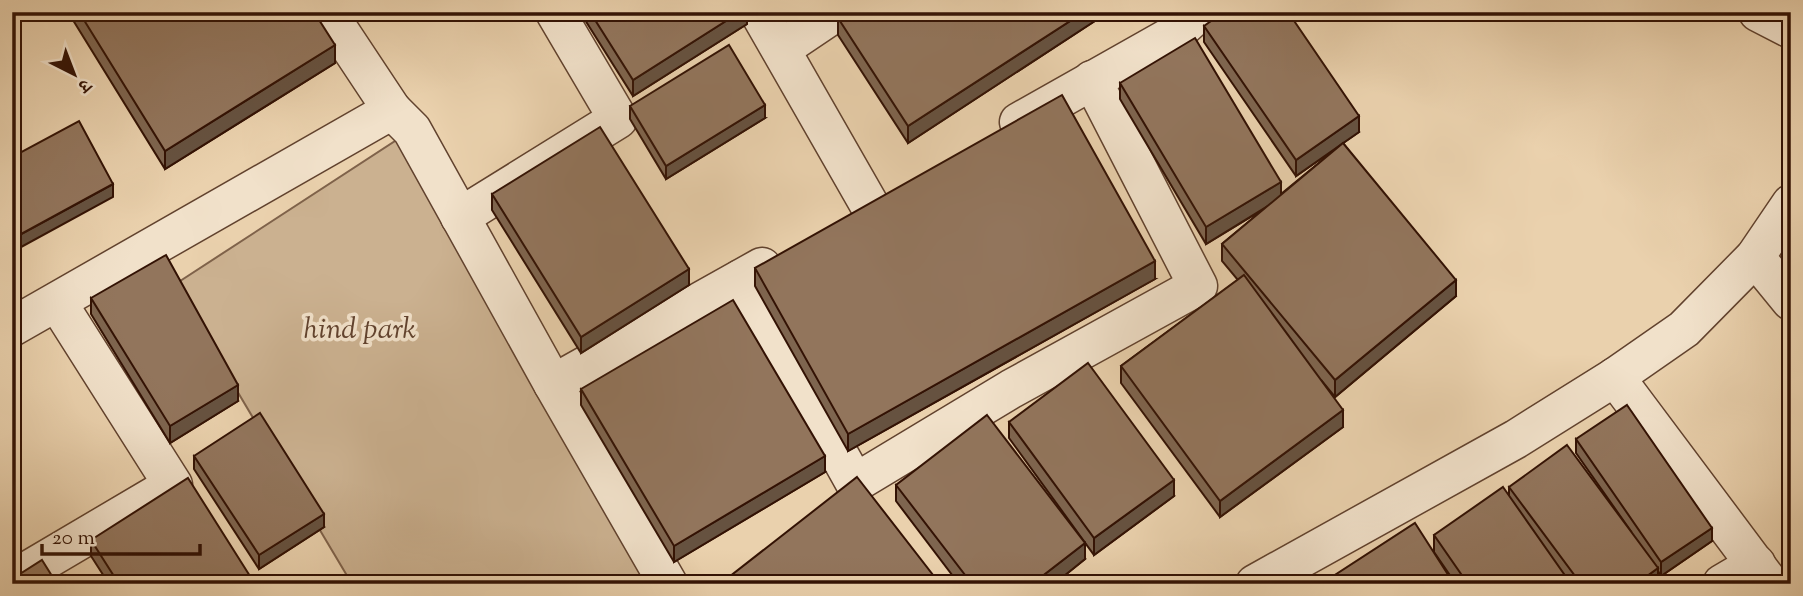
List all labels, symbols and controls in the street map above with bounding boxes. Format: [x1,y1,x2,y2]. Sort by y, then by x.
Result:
north arrow [38,38,108,108]
text: उ [70,70,98,99]
park label: hind park [304,309,416,352]
scale bar [42,512,200,556]
text: 20 m [52,524,95,554]

